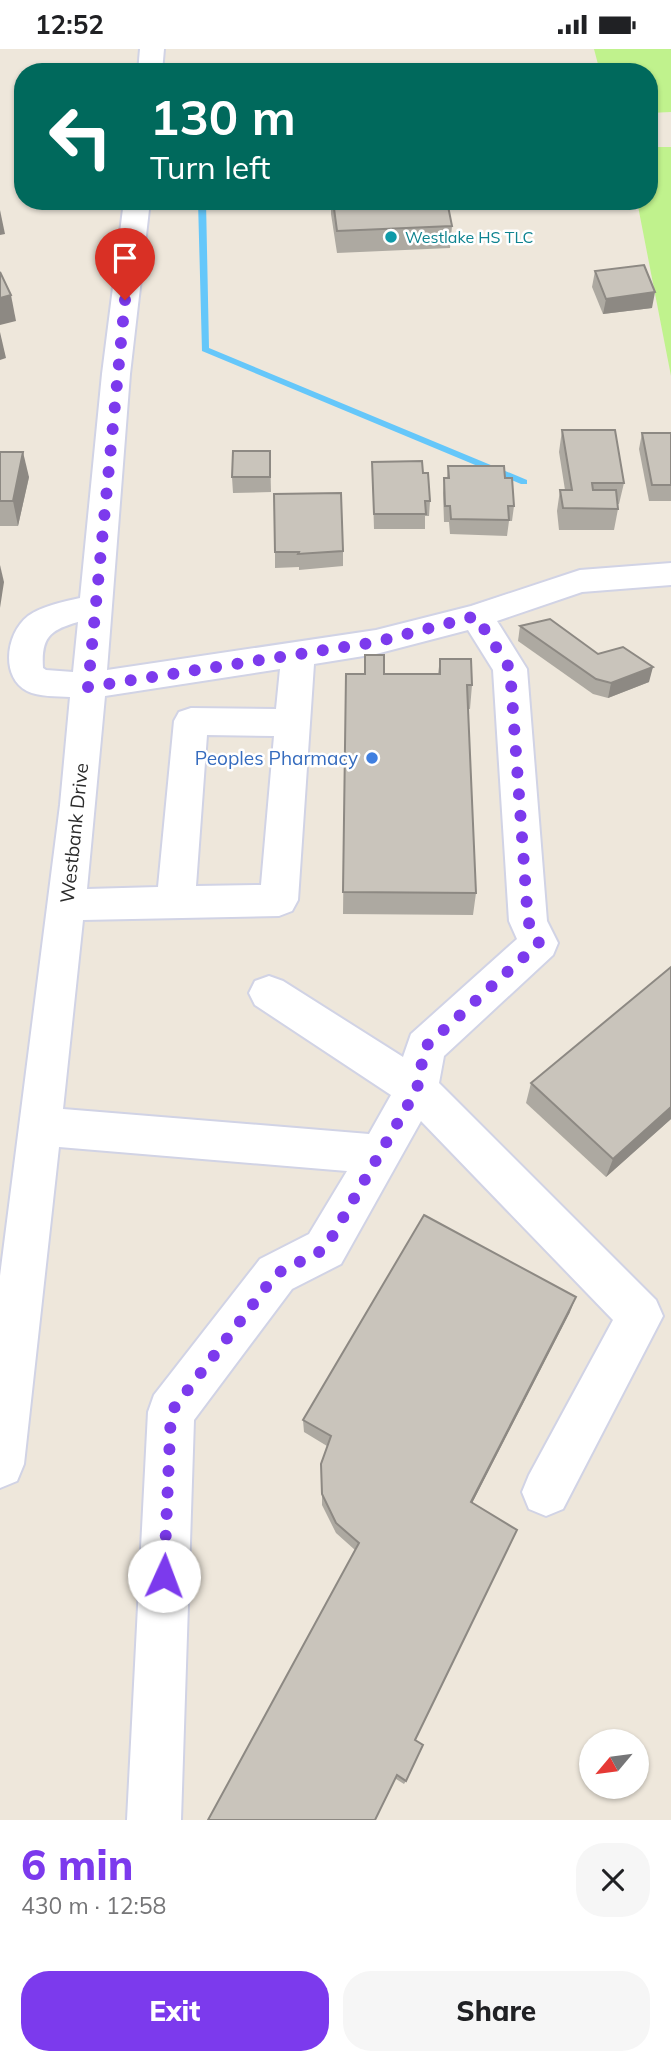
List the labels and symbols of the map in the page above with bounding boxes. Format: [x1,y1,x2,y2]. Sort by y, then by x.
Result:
place label: Westlake HS TLC [405,227,534,247]
pin [95,228,155,300]
marker: Westlake HS TLC [383,229,399,245]
place label: Peoples Pharmacy [195,746,358,770]
marker: Peoples Pharmacy [364,750,380,766]
street label: Westbank Drive [55,762,93,904]
position arrow [127,1539,201,1613]
north arrow [579,1729,649,1799]

